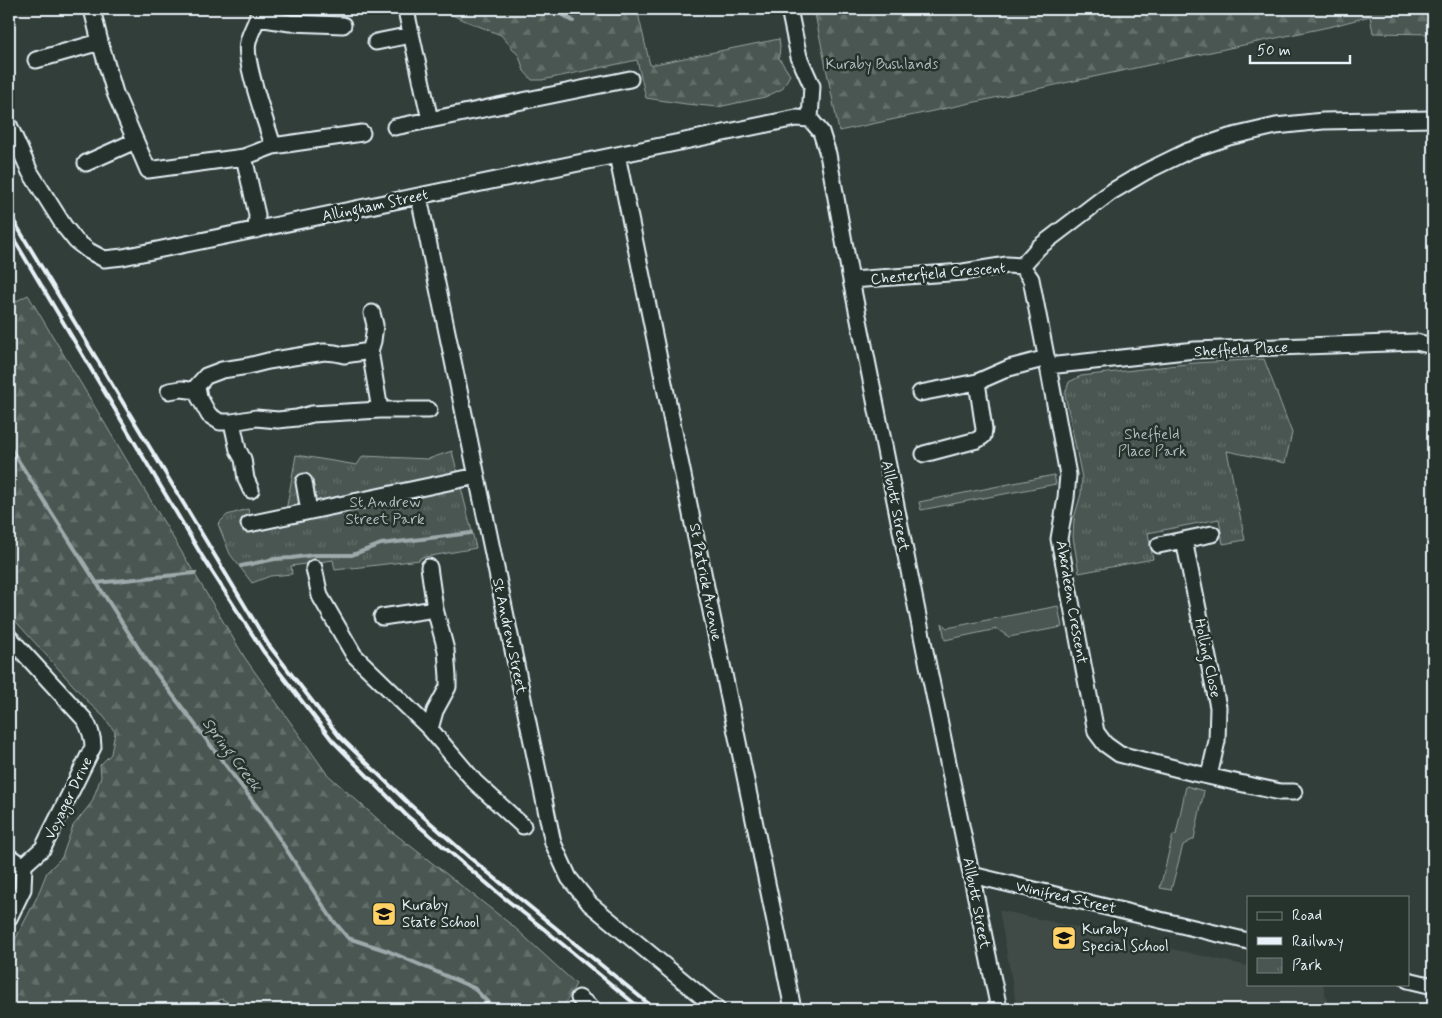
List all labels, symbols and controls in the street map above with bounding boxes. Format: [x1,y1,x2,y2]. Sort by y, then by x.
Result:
scale bar [1250,32,1350,64]
text: 50 m [1257,41,1291,61]
park label: Kuraby Bushlands [826,55,939,75]
street label: Allingham Street [320,185,431,228]
street label: Chesterfield Crescent [870,258,1007,290]
street label: Sheffield Place [1193,338,1289,362]
park label: Sheffield Place Park [1118,425,1186,462]
street label: Allbutt Street [876,459,914,554]
park label: St Andrew Street Park [345,493,425,530]
street label: St Patrick Avenue [684,522,726,643]
street label: Aberdeen Crescent [1050,539,1092,666]
street label: St Andrew Street [487,576,531,696]
street label: Holling Close [1188,617,1225,700]
water label: Spring Creek [195,714,267,798]
street label: Voyager Drive [40,754,99,844]
street label: Allbutt Street [957,856,995,951]
street label: Winifred Street [1014,877,1118,919]
place label: Kuraby State School [402,896,480,933]
legend [1247,896,1410,986]
school or university icon: Kuraby State School [371,901,397,927]
text: Road [1292,906,1322,926]
place label: Kuraby Special School [1082,920,1169,957]
school or university icon: Kuraby Special School [1051,925,1077,951]
text: Railway [1292,932,1344,952]
text: Park [1292,956,1322,976]

